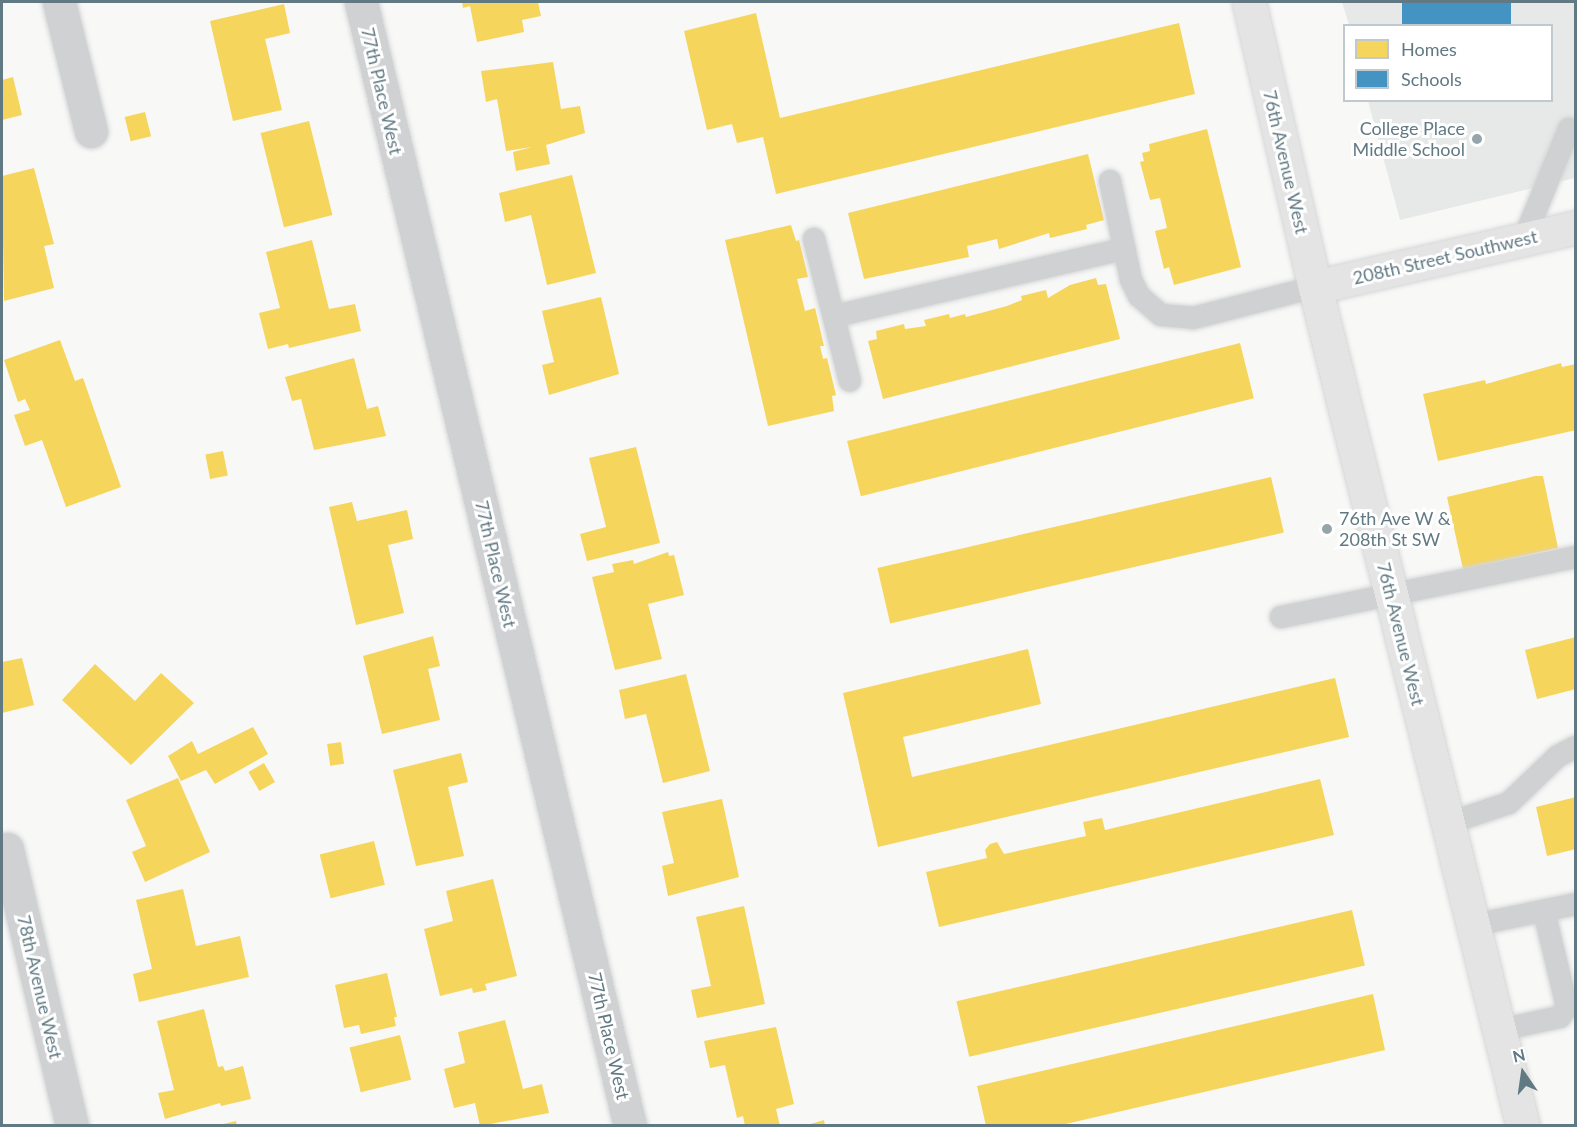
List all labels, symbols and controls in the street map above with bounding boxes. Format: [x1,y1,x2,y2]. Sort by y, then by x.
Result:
legend [1343,24,1553,102]
street label: 77th Place West [357,25,407,157]
text: Homes [1401,38,1457,60]
text: Schools [1401,68,1462,90]
street label: 76th Avenue West [1259,88,1313,236]
place label: College Place Middle School [1353,118,1465,160]
marker: College Place Middle School [1470,132,1484,146]
street label: 208th Street Southwest [1351,225,1539,289]
street label: 77th Place West [471,498,521,630]
place label: 76th Ave W & 208th St SW [1339,508,1452,550]
marker: 76th Ave W & 208th St SW [1320,522,1334,536]
street label: 76th Avenue West [1373,560,1429,708]
street label: 78th Avenue West [13,913,67,1061]
street label: 77th Place West [584,970,634,1102]
north arrow [1493,1043,1553,1103]
text: N [1511,1044,1527,1066]

